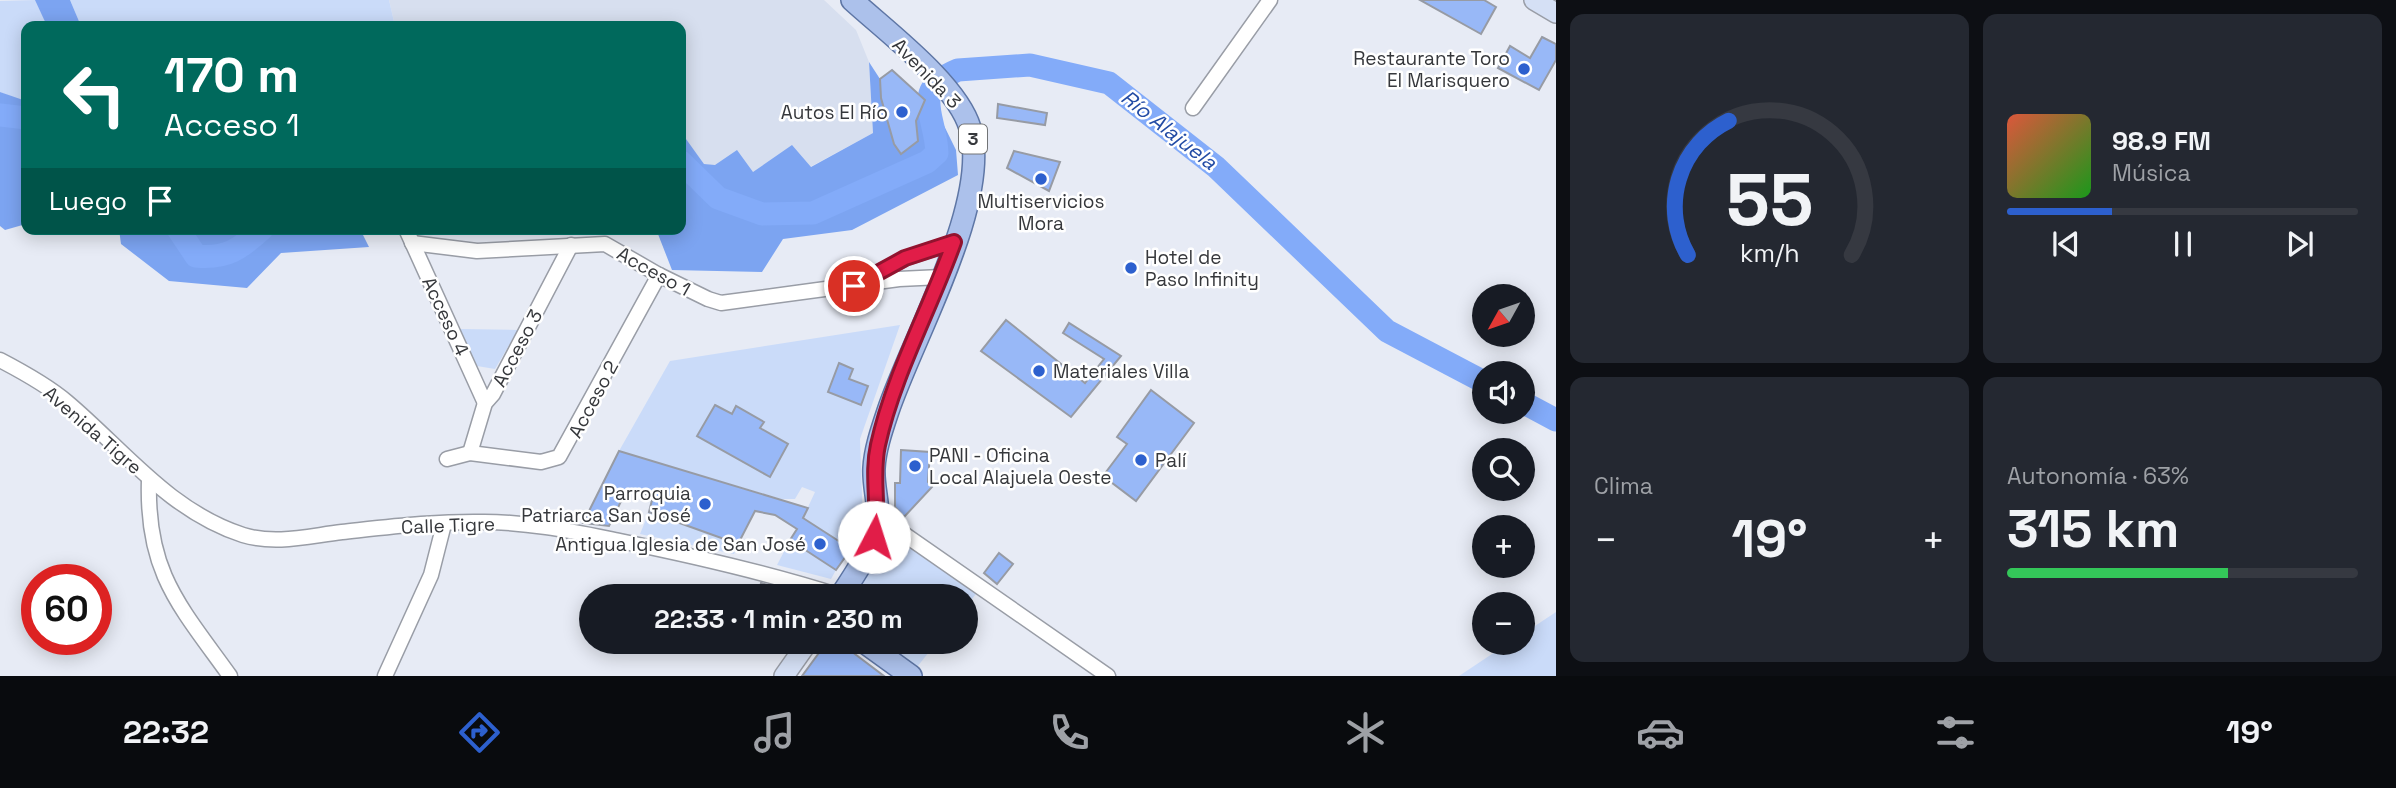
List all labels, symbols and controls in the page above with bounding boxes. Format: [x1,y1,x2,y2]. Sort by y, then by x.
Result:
street label: Avenida 3 [887,33,966,114]
text: 170 m [164,44,299,106]
place label: Restaurante Toro El Marisquero [1353,46,1510,93]
icon: left [49,49,140,140]
marker: Restaurante Toro El Marisquero [1516,61,1532,77]
water label: Río Alajuela [1116,84,1224,176]
place label: Autos El Río [781,100,888,125]
marker: Autos El Río [894,104,910,120]
text: Acceso 1 [164,105,300,145]
road number: 3 [959,124,987,154]
text: 98.9 FM [2112,124,2211,158]
text: 55 [1726,153,1813,246]
text: Música [2112,158,2191,188]
marker: Multiservicios Mora [1033,171,1049,187]
icon: arrive [141,182,179,220]
text: Luego [49,184,127,218]
place label: Multiservicios Mora [977,189,1105,236]
icon: previous [2047,225,2085,263]
icon: pause [2164,225,2202,263]
icon: next [2281,225,2319,263]
text: km/h [1740,237,1799,269]
street label: Acceso 1 [612,241,695,302]
place label: Hotel de Paso Infinity [1145,245,1259,292]
pin [824,256,884,316]
marker: Hotel de Paso Infinity [1123,260,1139,276]
icon: arrive [835,267,873,305]
street label: Acceso 4 [416,273,475,360]
north arrow [1472,284,1535,346]
map controls [1472,284,1535,655]
street label: Acceso 3 [487,305,548,391]
street label: Acceso 2 [563,356,624,442]
place label: Materiales Villa [1053,359,1189,384]
button: sound [1472,361,1535,424]
marker: Materiales Villa [1031,363,1047,379]
street label: Avenida Tigre [38,381,147,480]
button: search [1472,438,1535,501]
place label: PANI - Oficina Local Alajuela Oeste [929,443,1112,490]
place label: Palí [1155,448,1187,473]
marker: Palí [1133,452,1149,468]
marker: PANI - Oficina Local Alajuela Oeste [907,458,923,474]
text: Autonomía · 63% [2007,461,2189,491]
text: Clima [1594,471,1653,501]
place label: Parroquia Patriarca San José [521,481,691,528]
marker: Parroquia Patriarca San José [697,496,713,512]
text: 315 km [2007,496,2179,562]
position arrow [837,500,911,574]
text: 19° [1731,506,1808,572]
street label: Calle Tigre [401,511,495,540]
button: + [1472,515,1535,578]
text: − [1594,516,1618,564]
text: + [1921,516,1945,564]
place label: Antigua Iglesia de San José [555,532,806,557]
marker: Antigua Iglesia de San José [812,536,828,552]
speed limit sign: 60 [21,564,112,655]
button: − [1472,592,1535,655]
text: 22:33 · 1 min · 230 m [654,602,903,636]
icon: directions [455,708,504,757]
icon: music [750,708,799,757]
icon: phone [1045,708,1094,757]
icon: climate [1341,708,1390,757]
icon: car [1636,708,1685,757]
icon: filters [1931,708,1980,757]
text: 22:32 [123,712,209,752]
text: 19° [2226,712,2273,752]

